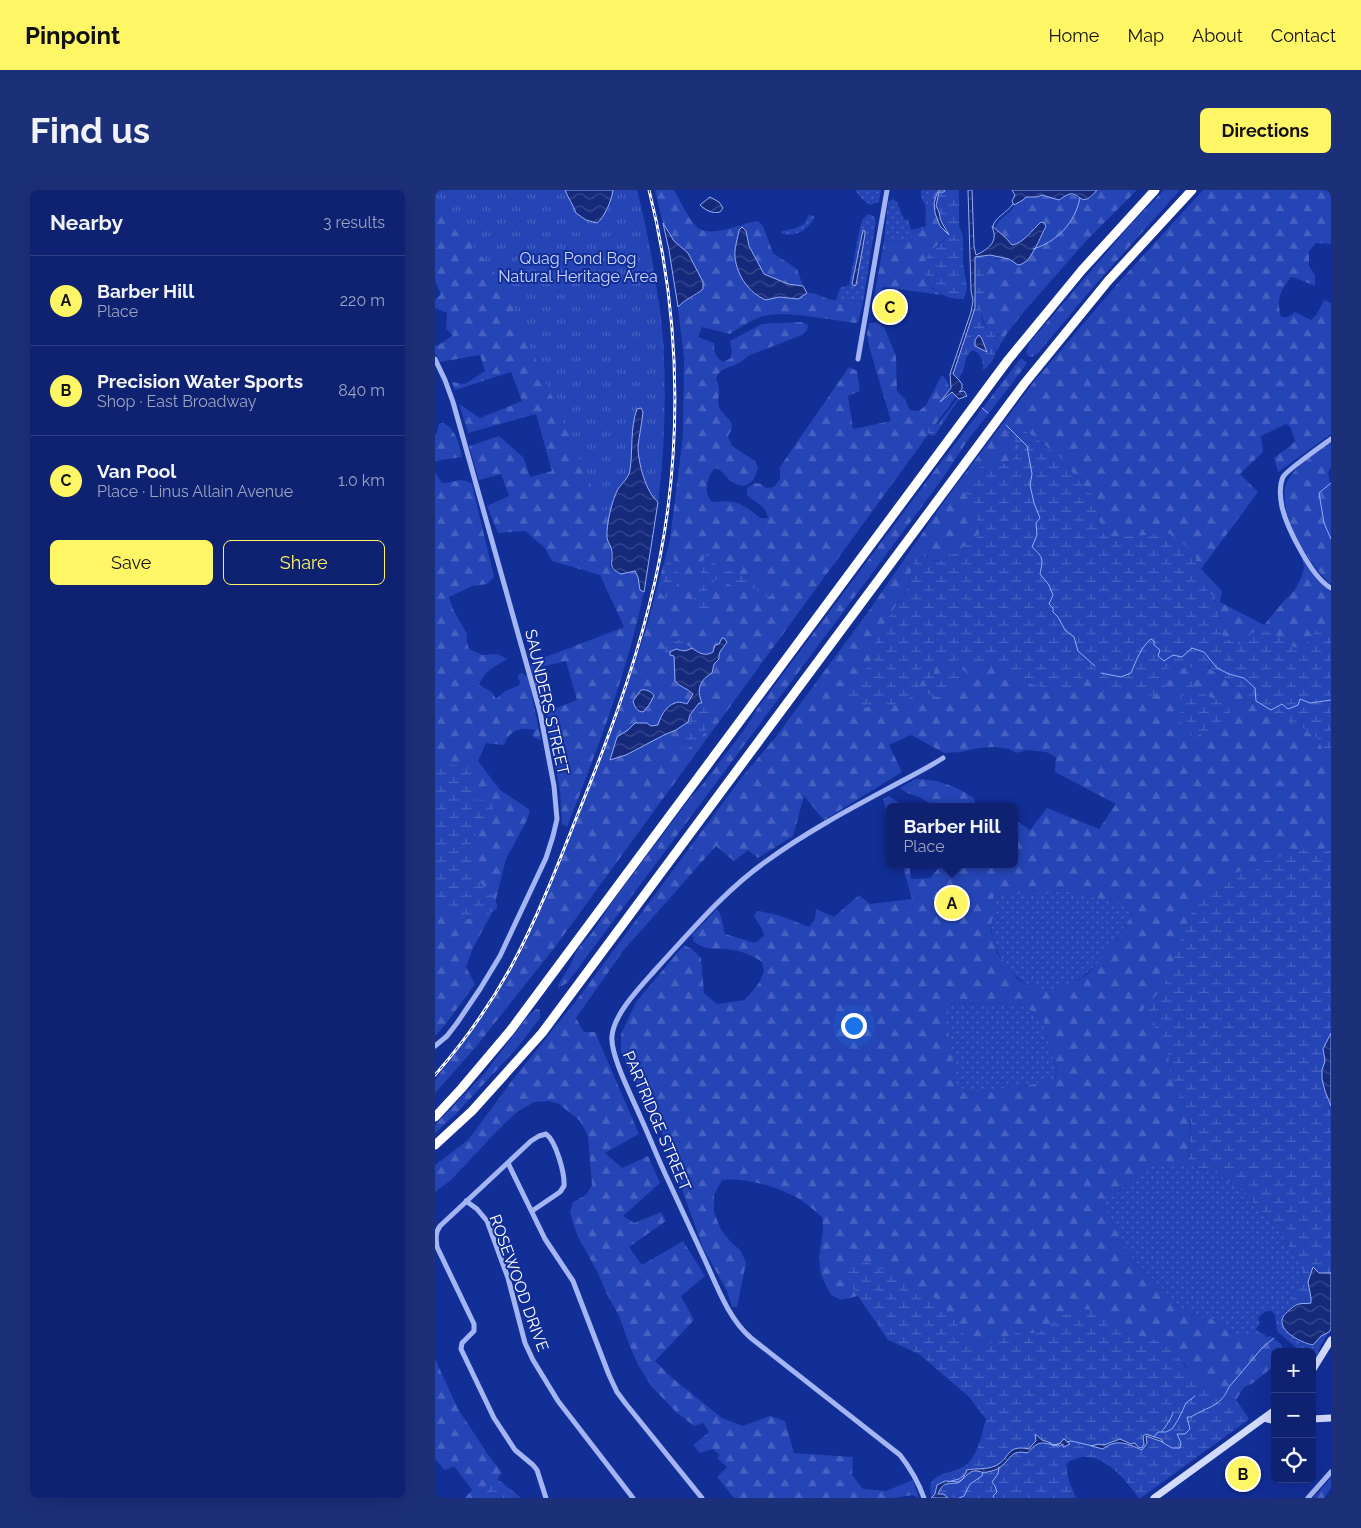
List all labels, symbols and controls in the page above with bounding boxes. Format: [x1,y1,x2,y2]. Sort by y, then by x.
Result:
text: Pinpoint [25,21,120,50]
text: Home [1048,25,1099,46]
text: Map [1127,25,1164,46]
text: About [1192,25,1243,46]
text: Contact [1271,25,1336,46]
button: Directions [1200,108,1331,153]
text: Find us [30,110,150,151]
text: Nearby [50,210,123,235]
text: 3 results [323,213,385,232]
park label: Quag Pond Bog Natural Heritage Area [498,249,658,286]
text: Barber Hill [97,280,194,302]
pin: C [874,288,906,326]
text: A [61,291,71,310]
text: 220 m [340,291,385,310]
text: Place [97,302,138,321]
text: Precision Water Sports [97,370,303,392]
text: B [61,381,71,400]
text: 840 m [338,381,385,400]
text: Shop · East Broadway [97,392,256,411]
text: Van Pool [97,460,176,482]
text: C [61,471,71,490]
text: 1.0 km [338,471,385,490]
text: Place · Linus Allain Avenue [97,482,293,501]
button: Save [50,540,213,585]
button: Share [223,540,385,585]
street label: SAUNDERS STREET [521,627,573,777]
popup [886,803,1018,868]
text: Barber Hill [903,815,1001,837]
text: Place [903,837,945,856]
pin: A [936,884,968,922]
your location [841,1013,867,1039]
street label: PARTRIDGE STREET [619,1048,695,1194]
street label: ROSEWOOD DRIVE [485,1212,553,1354]
map controls [1271,1348,1316,1483]
button: + [1271,1348,1316,1393]
button: − [1271,1393,1316,1438]
button: locate [1271,1438,1316,1483]
pin: B [1227,1455,1259,1493]

